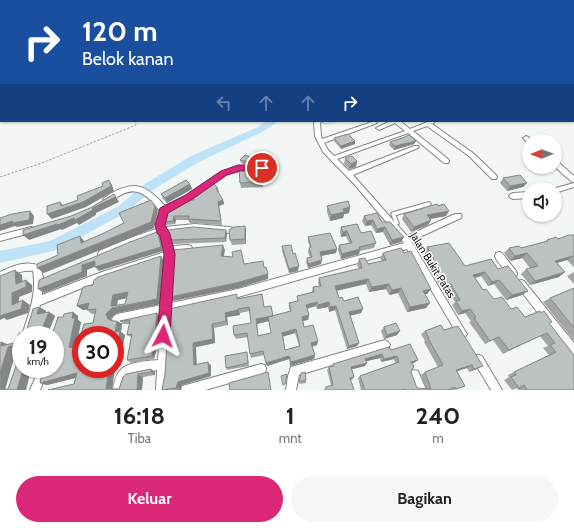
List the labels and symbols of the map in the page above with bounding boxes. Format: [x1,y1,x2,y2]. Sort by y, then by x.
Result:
north arrow [522,134,562,174]
pin [245,151,279,185]
street label: Jalan Bukit Patas [407,229,459,301]
position arrow [142,315,184,357]
speed limit sign: 30 [72,326,124,378]

